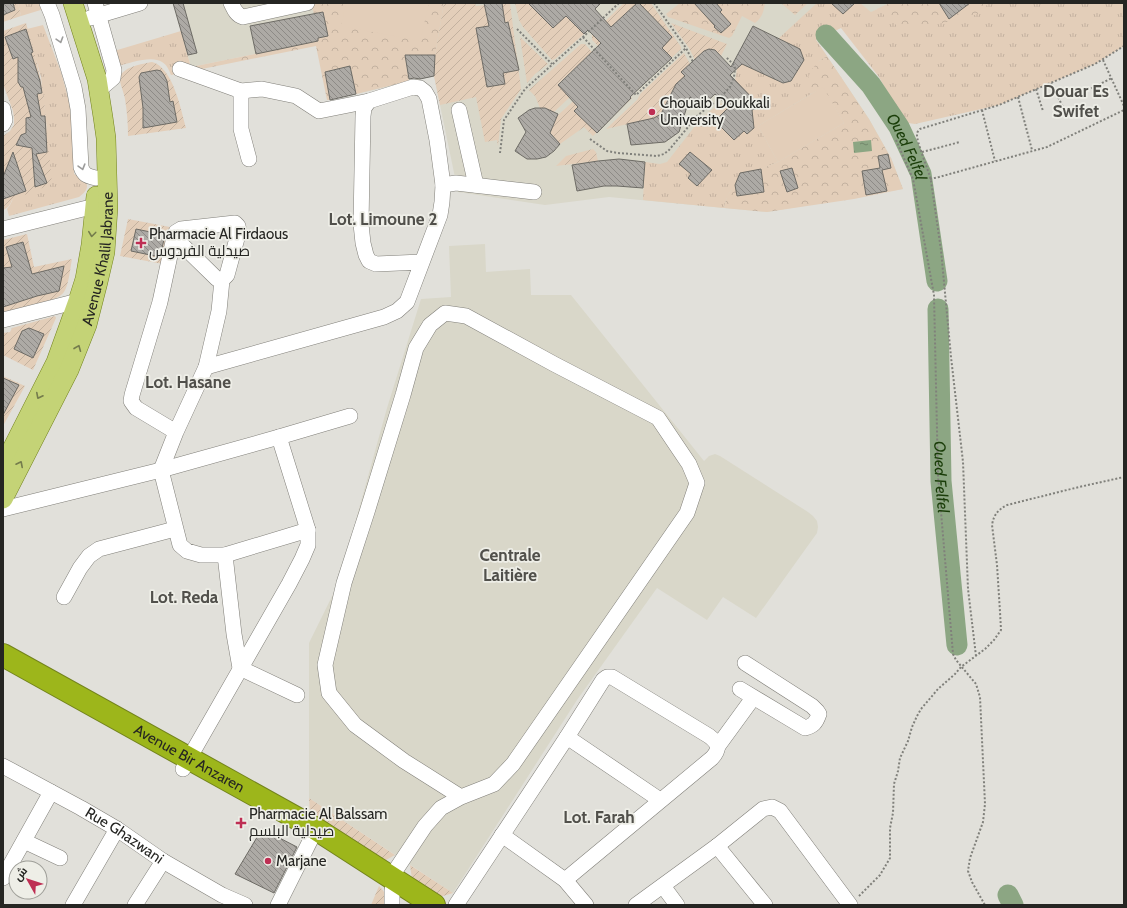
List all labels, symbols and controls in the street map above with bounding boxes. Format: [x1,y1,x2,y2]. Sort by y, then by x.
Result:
one-way arrow [55,36,64,43]
district label: Douar Es Swifet [1043,81,1109,121]
place label: Chouaib Doukkali University [660,94,770,129]
marker: Chouaib Doukkali University [647,107,657,117]
water label: Oued Felfel [883,109,931,181]
one-way arrow [77,163,86,170]
street label: Avenue Khalil Jabrane [78,191,117,327]
district label: Lot. Limoune 2 [329,209,437,229]
place label: Pharmacie Al Firdaous صيدلية الفردوس [149,225,288,261]
one-way arrow [88,231,97,237]
marker: Pharmacie Al Firdaous صيدلية الفردوس [136,238,146,248]
one-way arrow [73,344,81,351]
district label: Lot. Hasane [145,372,231,392]
one-way arrow [36,392,44,400]
water label: Oued Felfel [931,441,954,514]
one-way arrow [16,461,23,469]
district label: Centrale Laitière [479,545,541,585]
district label: Lot. Reda [150,587,219,607]
street label: Avenue Bir Anzaren [131,721,248,796]
street label: Rue Ghazwani [82,803,167,868]
place label: Pharmacie Al Balssam صيدلية البلسم [249,805,388,841]
district label: Lot. Farah [563,807,635,827]
marker: Pharmacie Al Balssam صيدلية البلسم [236,818,246,828]
place label: Marjane [276,852,327,870]
marker: Marjane [263,856,273,866]
north arrow [8,860,48,900]
text: ش [10,864,30,884]

